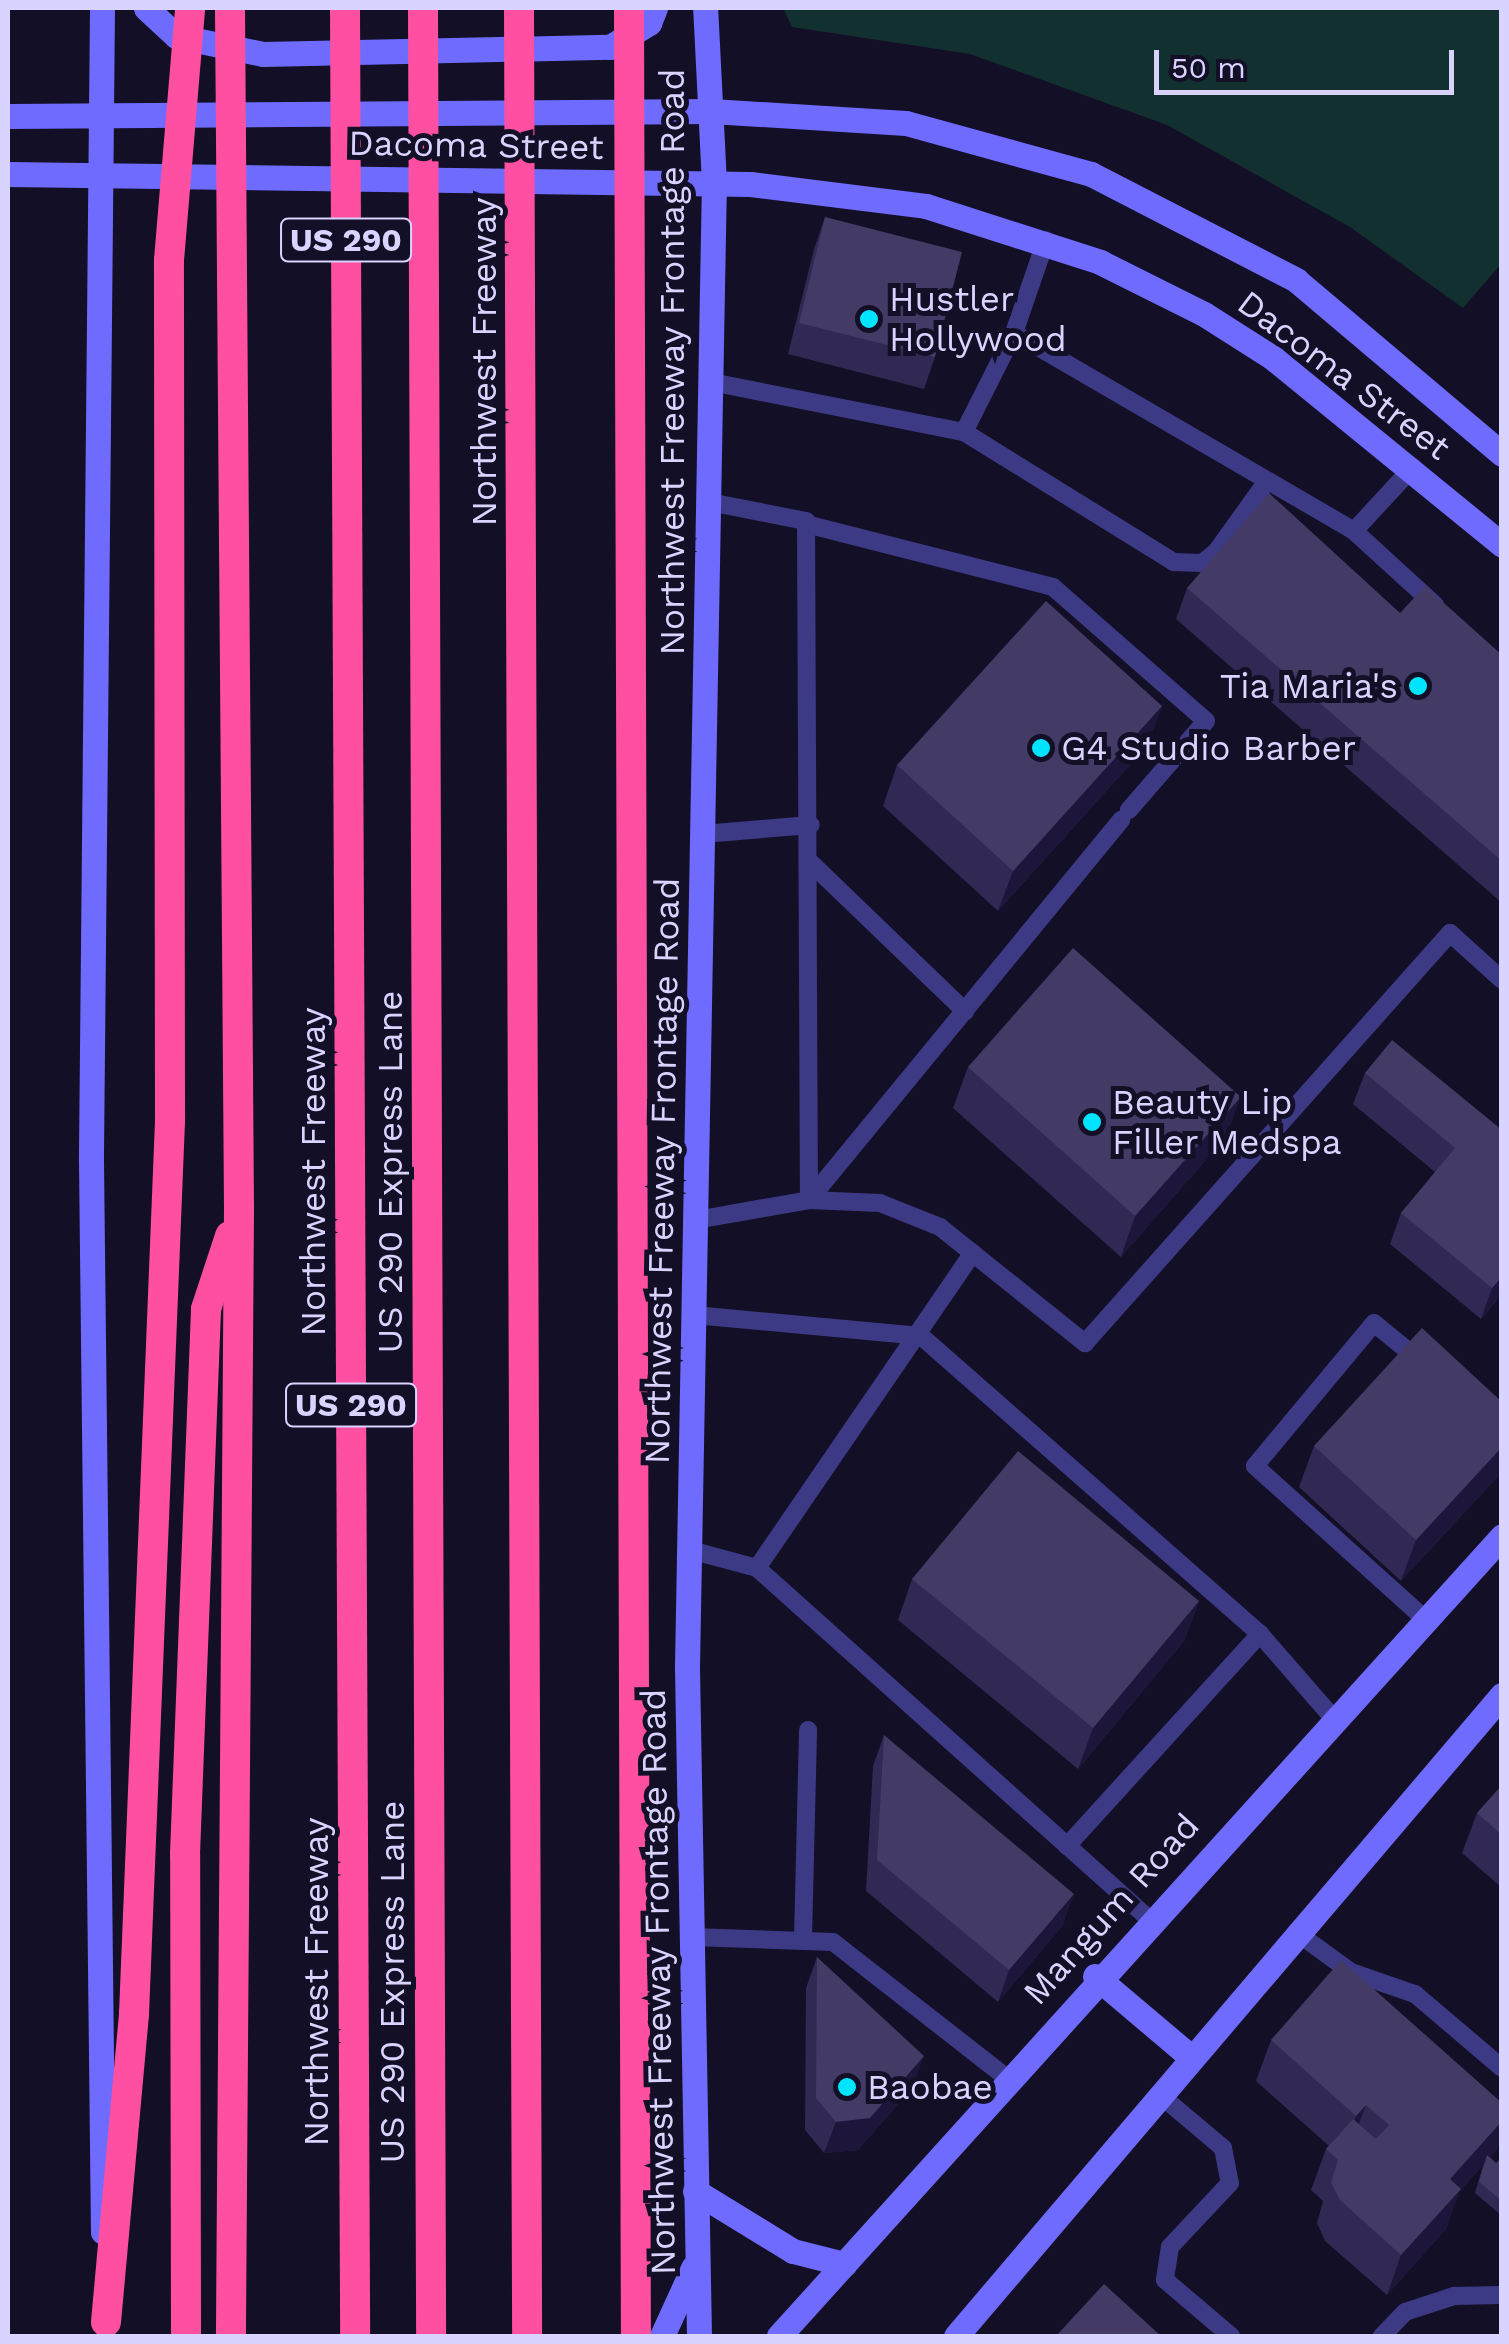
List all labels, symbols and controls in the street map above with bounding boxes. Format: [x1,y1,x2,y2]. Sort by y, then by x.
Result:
scale bar [1159,30,1459,92]
text: 50 m [1171,50,1246,85]
street label: Northwest Freeway Frontage Road [651,68,693,656]
street label: Dacoma Street [348,122,604,168]
street label: Northwest Freeway [463,198,505,526]
road number: US 290 [278,213,414,267]
place label: Hustler Hollywood [889,278,1067,360]
street label: Dacoma Street [1229,281,1459,469]
marker: Hustler Hollywood [858,308,880,330]
place label: Tia Maria's [1219,665,1398,707]
marker: Tia Maria's [1407,675,1429,697]
place label: G4 Studio Barber [1061,727,1356,769]
marker: G4 Studio Barber [1030,737,1052,759]
street label: Northwest Freeway Frontage Road [636,877,688,1465]
street label: US 290 Express Lane [369,990,411,1354]
street label: Northwest Freeway [292,1008,334,1336]
place label: Beauty Lip Filler Medspa [1112,1081,1342,1163]
marker: Beauty Lip Filler Medspa [1081,1111,1103,1133]
road number: US 290 [284,1378,418,1432]
street label: Northwest Freeway Frontage Road [632,1688,684,2276]
street label: US 290 Express Lane [371,1800,413,2164]
street label: Mangum Road [1014,1805,1208,2013]
street label: Northwest Freeway [295,1818,337,2146]
place label: Baobae [867,2066,993,2108]
marker: Baobae [836,2076,858,2098]

